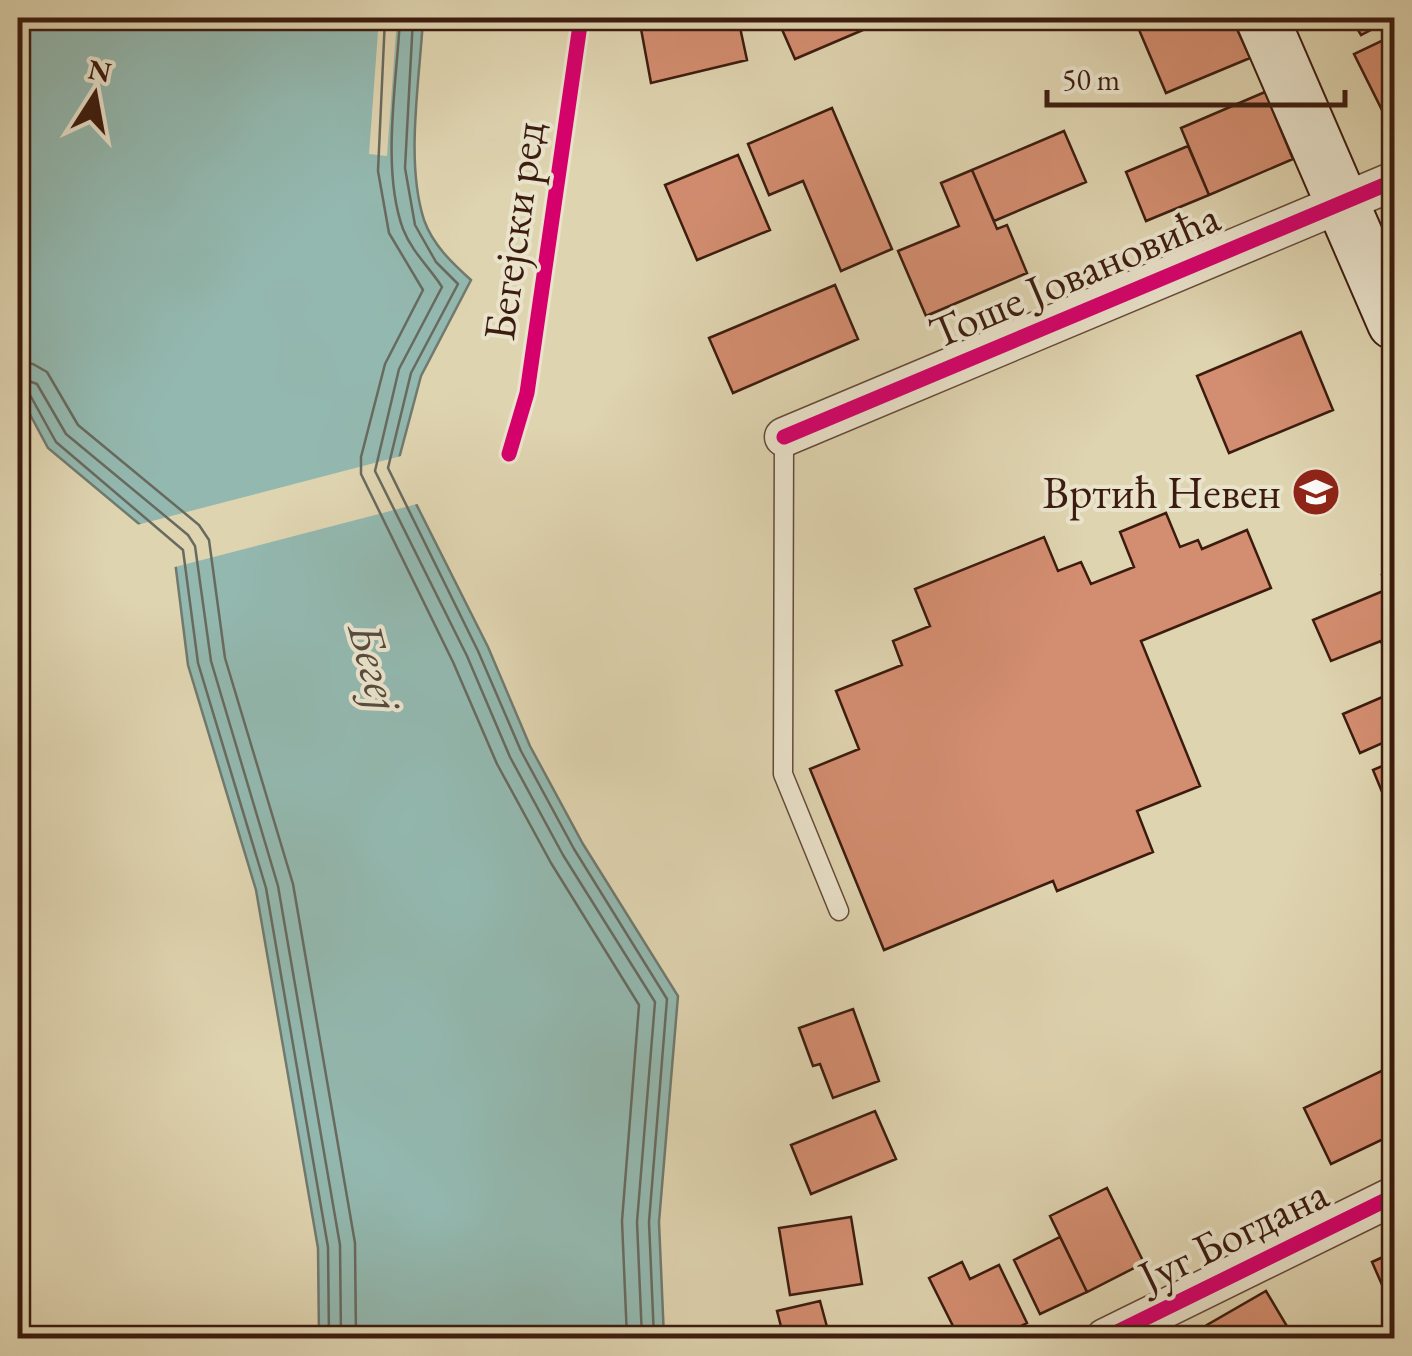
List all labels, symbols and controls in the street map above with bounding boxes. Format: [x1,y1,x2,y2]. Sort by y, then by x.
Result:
north arrow [45,45,145,145]
scale bar [1047,45,1344,107]
text: N [85,51,115,90]
text: 50 m [1062,60,1120,99]
street label: Бегејски ред [469,118,557,344]
street label: Тоше Јовановића [920,187,1228,361]
place label: Вртић Невен [1043,463,1281,521]
school or university icon: Вртић Невен [1290,466,1342,518]
water label: Бегеј [334,614,418,719]
street label: Југ Богдана [1125,1163,1337,1306]

